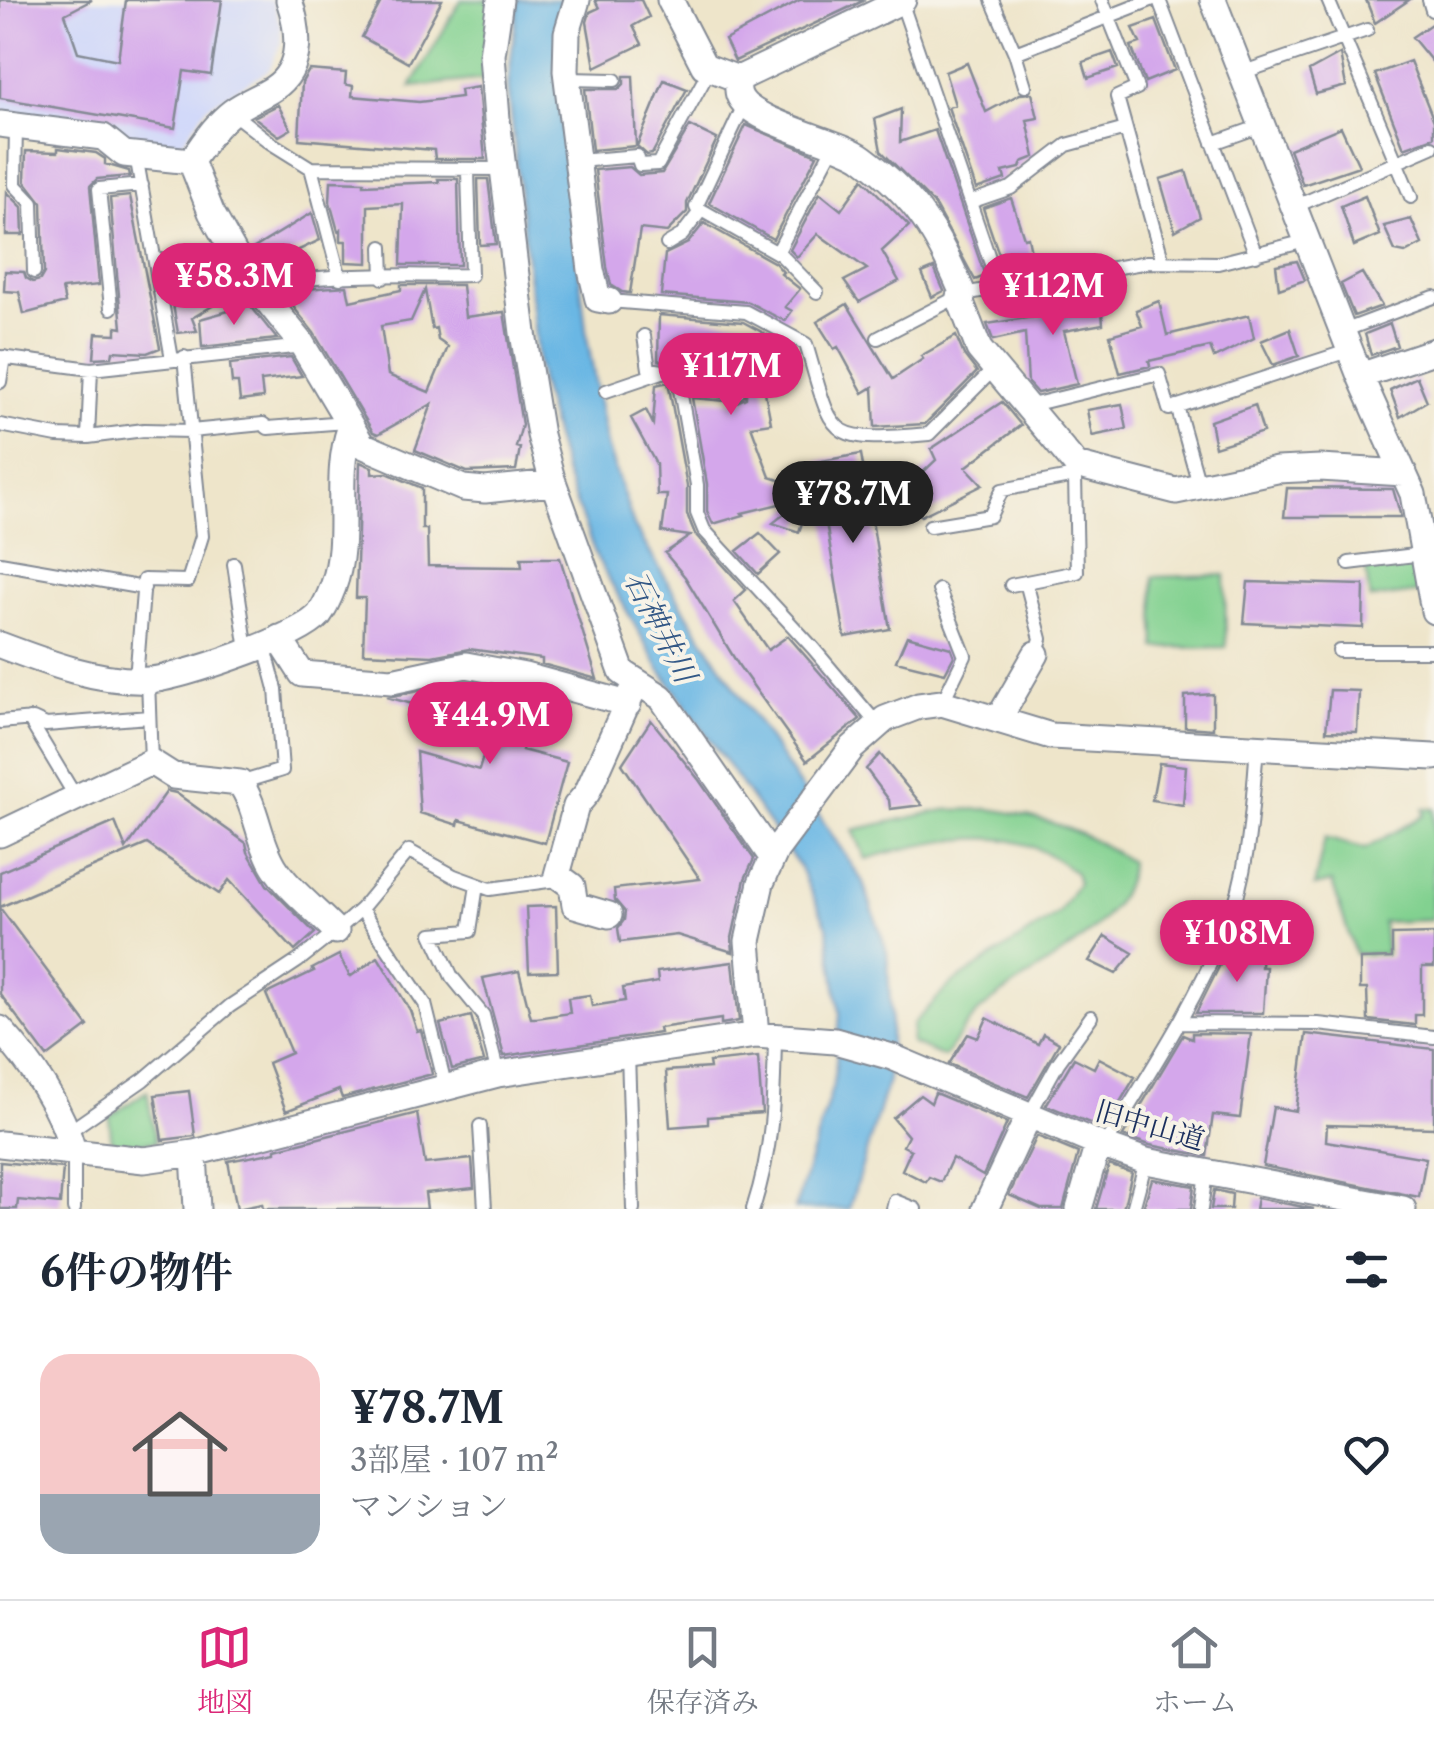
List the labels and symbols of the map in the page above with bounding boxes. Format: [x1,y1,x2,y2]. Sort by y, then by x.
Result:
pin: ¥58.3M [153,243,315,328]
pin: ¥112M [983,253,1123,338]
pin: ¥117M [661,333,801,418]
pin: ¥78.7M [772,461,934,546]
water label: 石神井川 [617,565,706,691]
pin: ¥44.9M [409,682,571,767]
pin: ¥108M [1167,900,1307,985]
street label: 旧中山道 [1091,1093,1209,1157]

